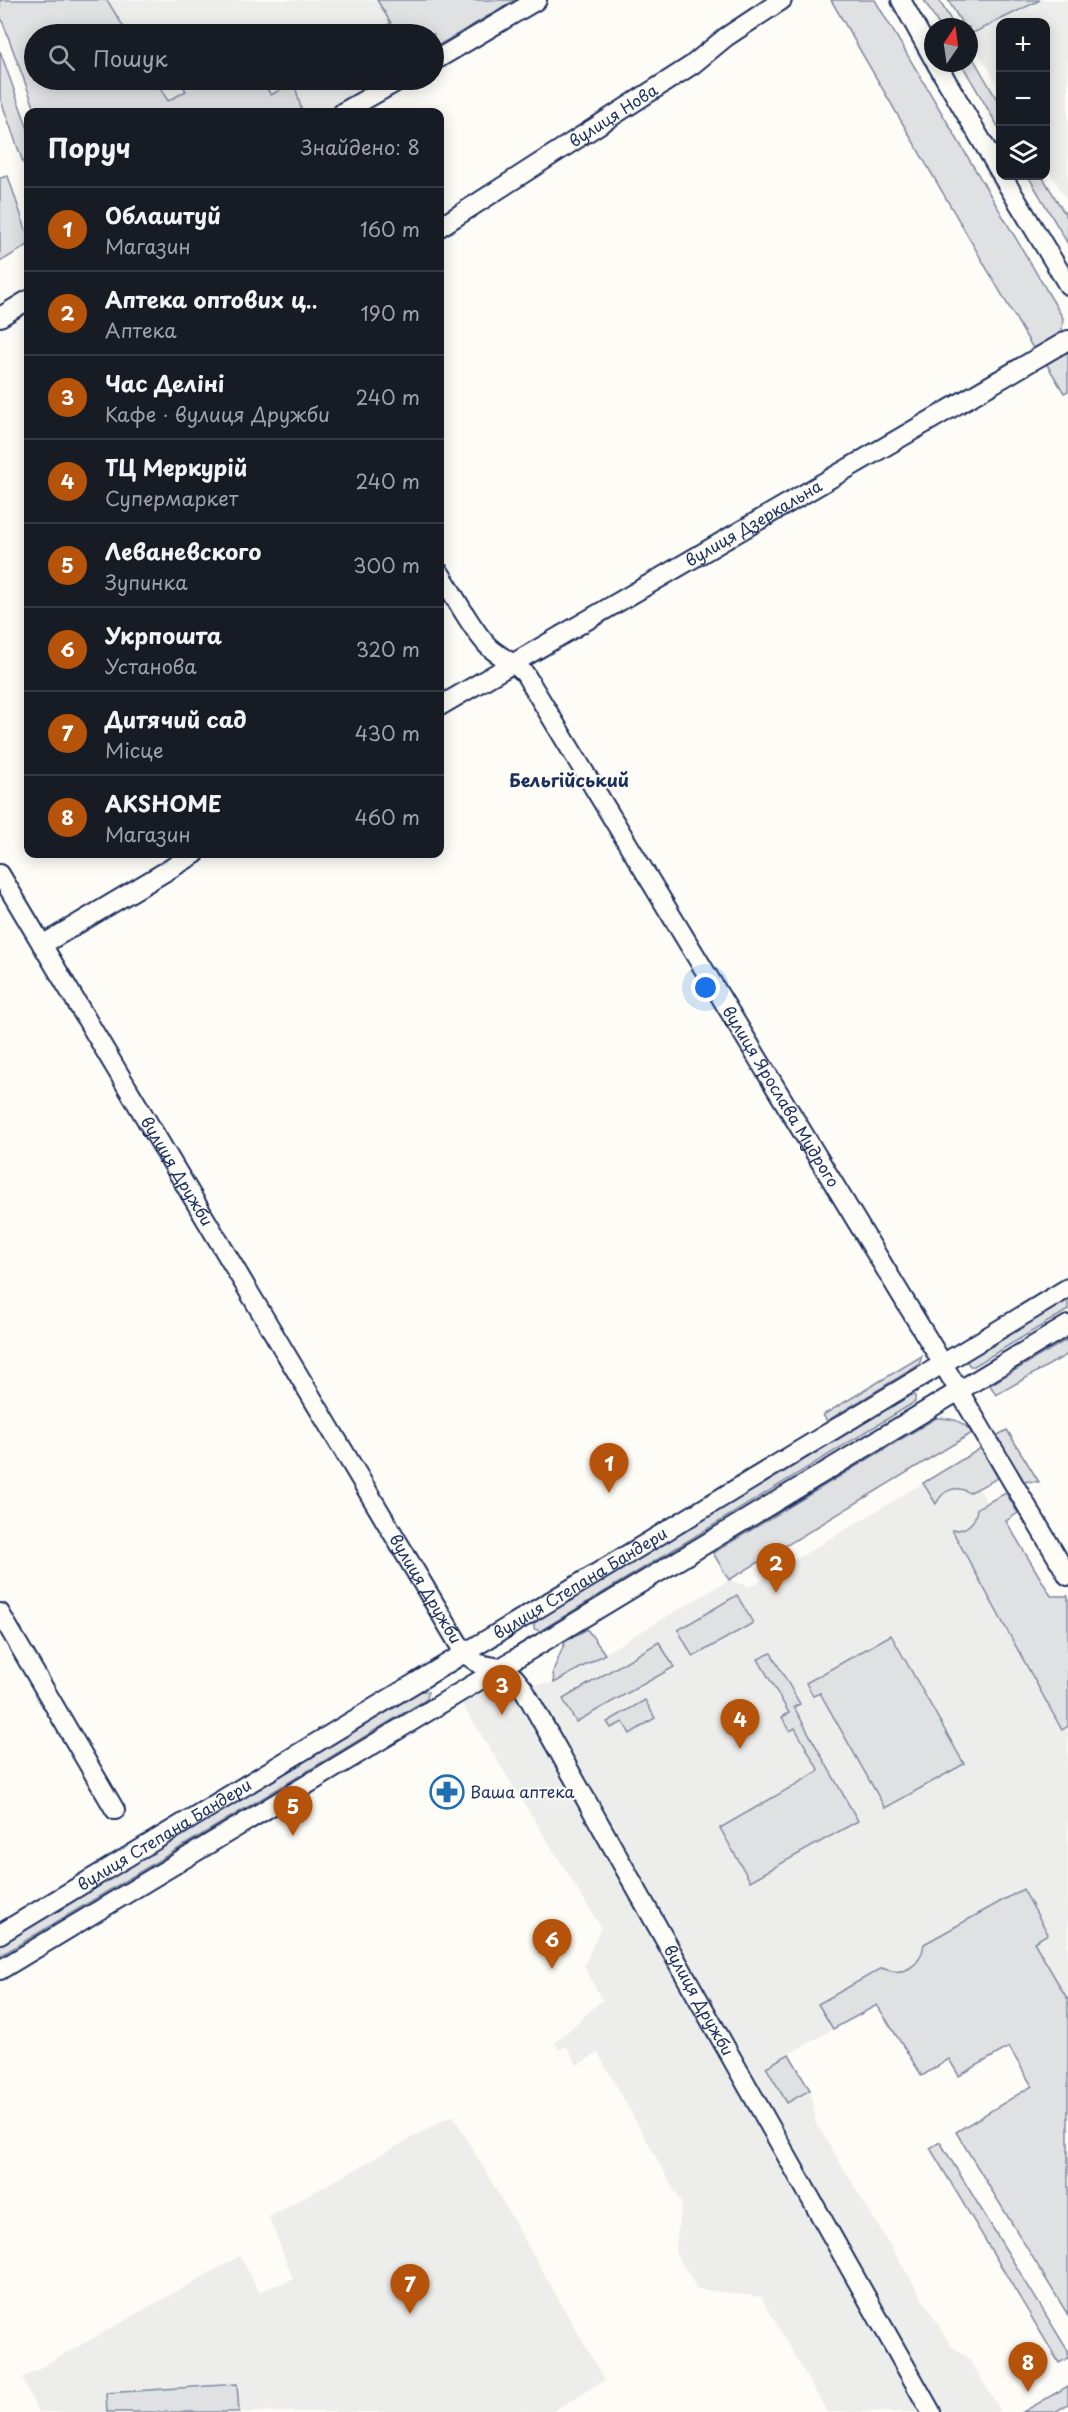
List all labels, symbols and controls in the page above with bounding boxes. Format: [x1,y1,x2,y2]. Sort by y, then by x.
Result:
north arrow [924,18,978,72]
map controls [996,18,1050,180]
button: + [996,18,1050,72]
search box [24,24,444,90]
icon: search [45,41,78,74]
text: Пошук [93,41,168,74]
button: − [996,72,1050,126]
street label: вулиця Нова [564,77,662,152]
button: layers [996,126,1050,180]
text: Поруч [48,128,131,167]
text: Знайдено: 8 [301,132,420,162]
text: Облаштуй [105,198,221,231]
text: 1 [63,214,72,244]
text: 160 m [360,214,420,244]
text: Магазин [105,231,191,261]
text: Аптека оптових ц‥ [105,282,318,315]
text: 2 [60,298,75,328]
text: 190 m [361,298,420,328]
text: Аптека [105,315,177,345]
text: Час Деліні [105,366,224,399]
text: 3 [61,382,74,412]
text: 240 m [355,382,420,412]
text: Кафе · вулиця Дружби [105,399,330,429]
text: ТЦ Меркурій [105,450,247,483]
text: 4 [61,466,74,496]
text: 240 m [355,466,420,496]
street label: вулиця Дзеркальна [680,473,826,572]
text: Супермаркет [105,483,238,513]
text: Леваневского [105,534,261,567]
text: 5 [61,550,74,580]
text: 300 m [353,550,420,580]
text: Зупинка [105,567,188,597]
text: Укрпошта [105,618,222,651]
text: 6 [60,634,75,664]
text: 320 m [356,634,420,664]
text: Установа [105,651,197,681]
text: Дитячий сад [105,702,246,735]
text: 7 [62,718,73,748]
text: 430 m [355,718,420,748]
text: Місце [105,735,164,765]
district label: Бельгійський [509,766,629,793]
text: AKSHOME [105,786,222,819]
text: 8 [61,802,74,832]
text: 460 m [354,802,420,832]
text: Магазин [105,819,191,849]
your location [691,973,720,1002]
street label: вулиця Ярослава Мудрого [717,1001,846,1191]
street label: вулиця Дружби [136,1111,220,1230]
pin: 1 [590,1444,628,1493]
street label: вулиця Степана Бандери [488,1520,671,1644]
street label: вулиця Дружби [385,1529,469,1648]
pin: 2 [756,1544,796,1593]
pin: 3 [482,1666,522,1715]
pin: 4 [720,1700,760,1749]
street label: вулиця Степана Бандери [72,1772,255,1896]
pharmacy icon: Ваша аптека [429,1774,465,1810]
place label: Ваша аптека [470,1779,574,1803]
pin: 5 [274,1786,312,1836]
pin: 6 [532,1920,572,1969]
street label: вулиця Дружби [659,1940,741,2060]
pin: 7 [390,2264,430,2314]
pin: 8 [1008,2342,1048,2392]

